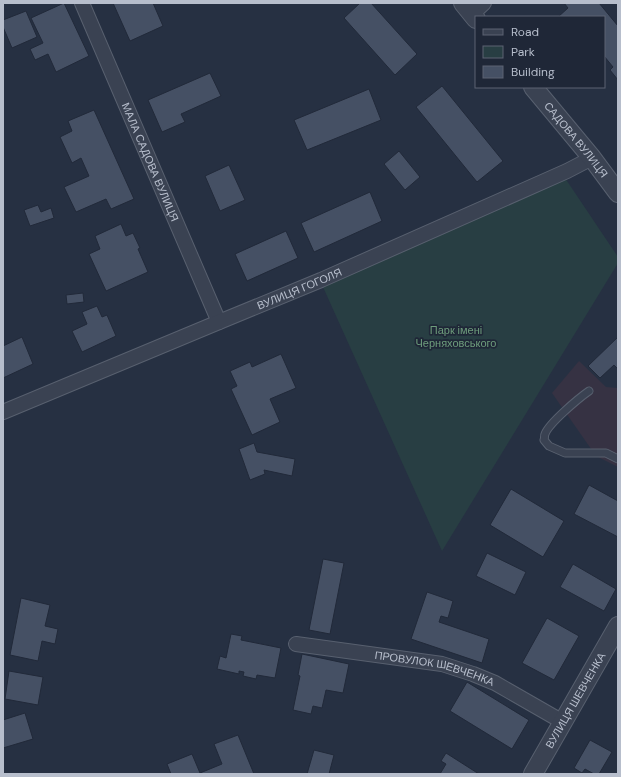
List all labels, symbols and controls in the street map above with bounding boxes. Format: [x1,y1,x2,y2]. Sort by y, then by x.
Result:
legend [475,16,605,88]
text: Road [511,24,539,40]
text: Park [511,44,535,60]
text: Building [511,64,555,80]
street label: САДОВА ВУЛИЦЯ [541,99,611,180]
street label: МАЛА САДОВА ВУЛИЦЯ [119,100,182,223]
street label: ВУЛИЦЯ ГОГОЛЯ [255,265,344,313]
park label: Парк імені Черняховського [416,323,497,350]
street label: ПРОВУЛОК ШЕВЧЕНКА [374,648,497,689]
street label: ВУЛИЦЯ ШЕВЧЕНКА [542,649,609,751]

